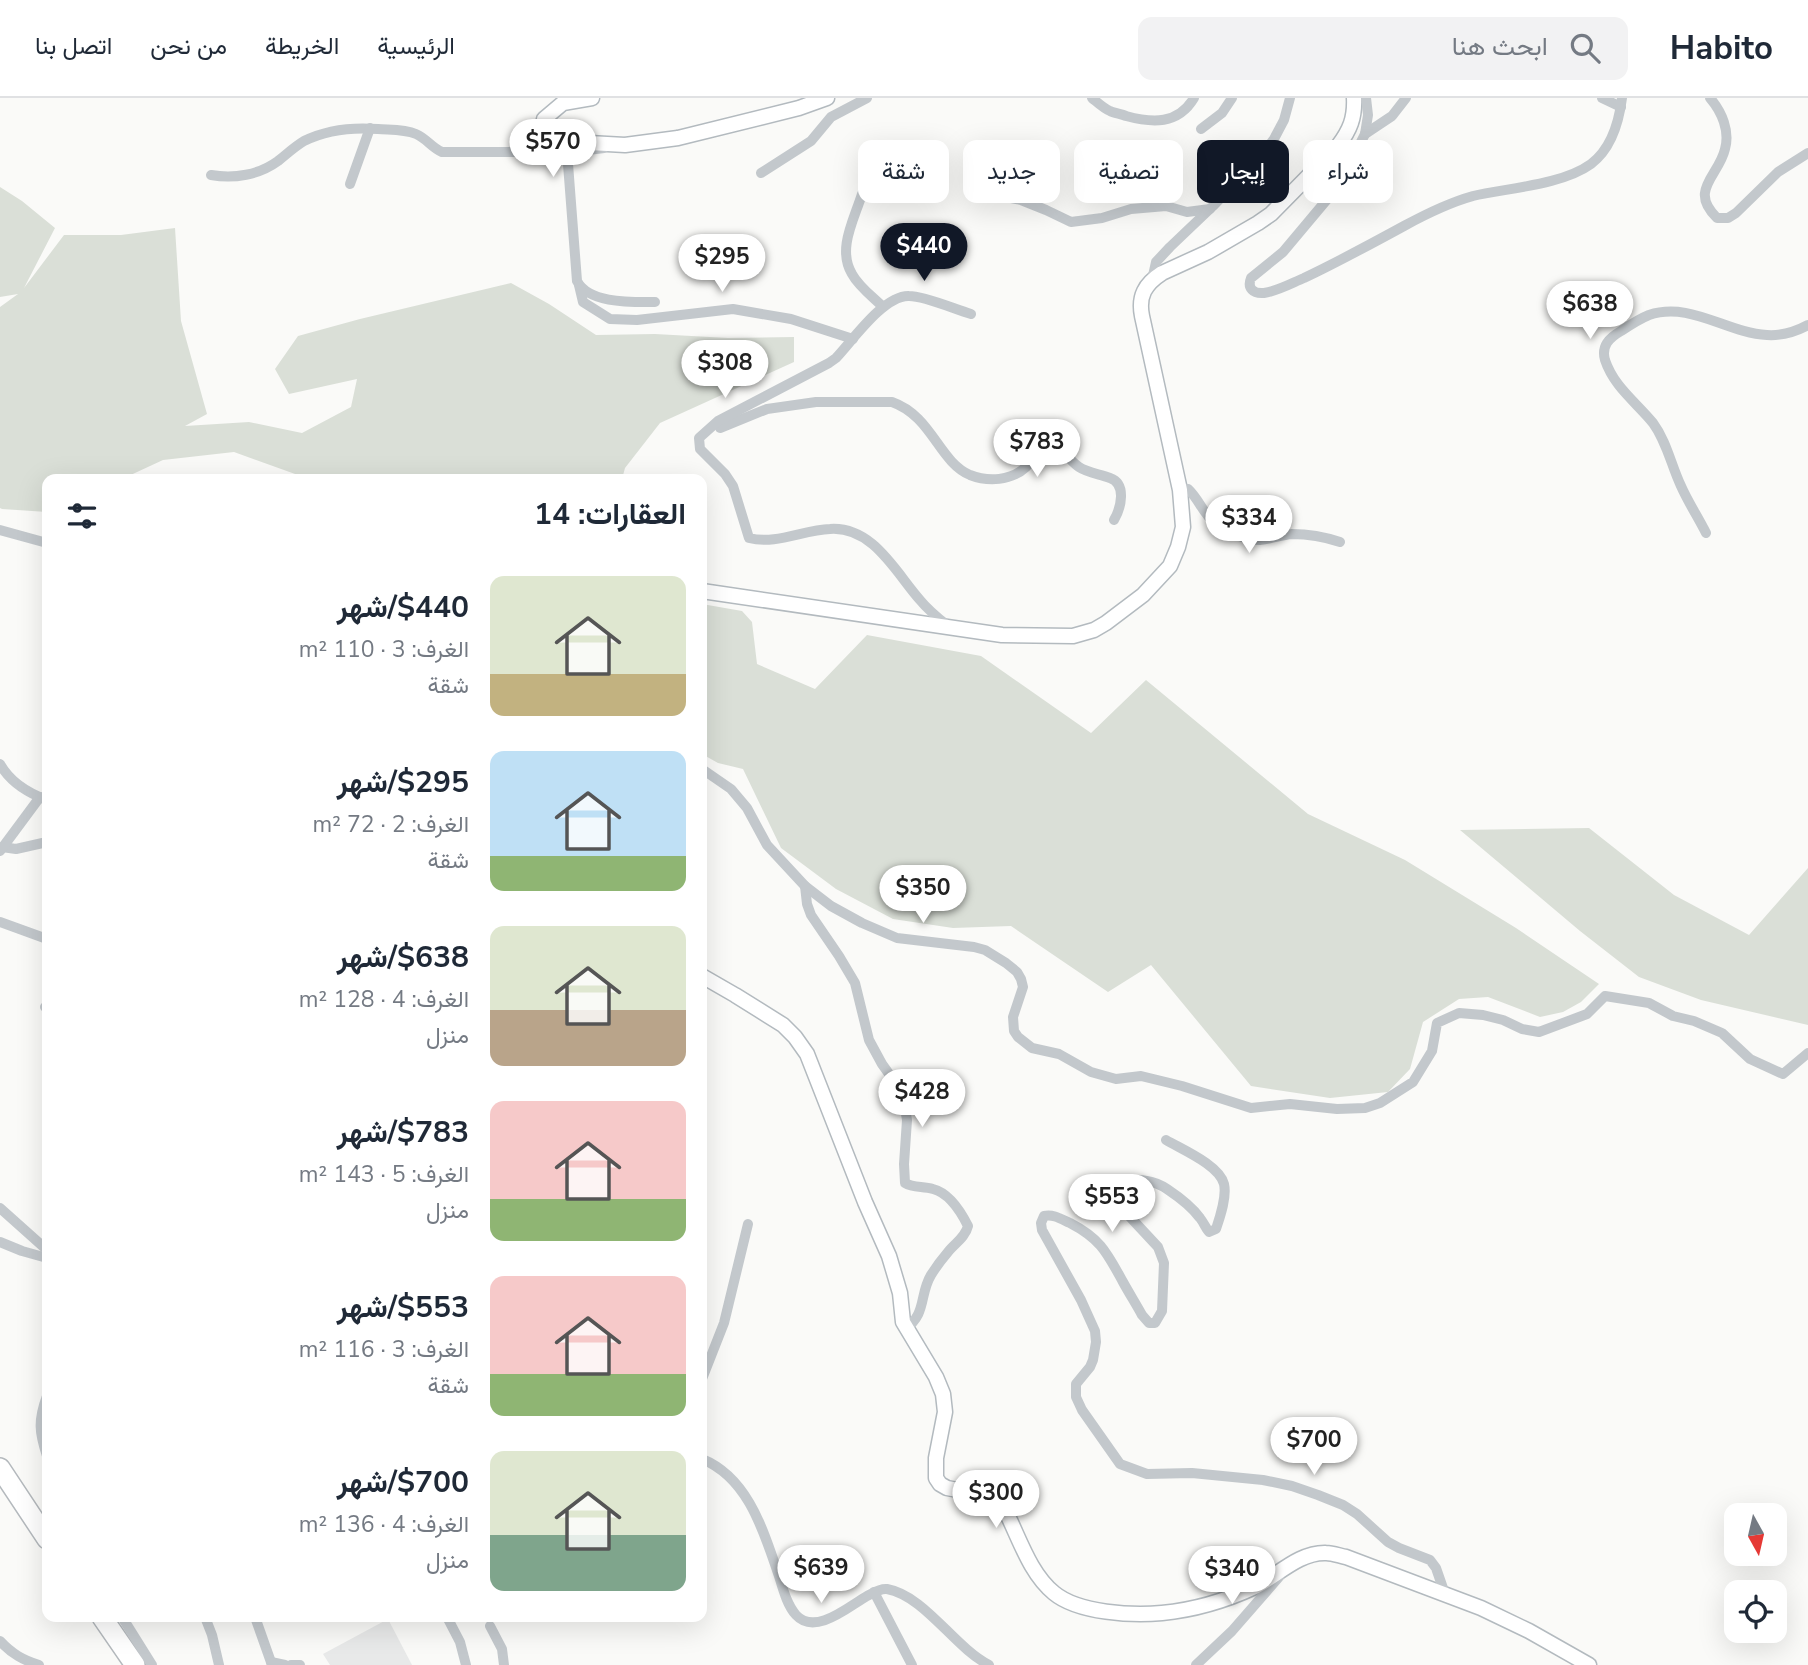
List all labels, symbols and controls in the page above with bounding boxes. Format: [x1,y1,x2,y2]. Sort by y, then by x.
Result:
search box [1138,17,1628,80]
text: Habito [1670,26,1773,71]
text: ابحث هنا [1452,29,1548,64]
icon: search [1566,29,1604,67]
text: اتصل بنا [35,30,112,62]
text: من نحن [150,30,227,62]
text: الخريطة [265,30,339,62]
text: الرئيسية [377,30,455,62]
pin: $570 [512,120,594,179]
text: $570 [525,126,581,157]
chip: شقة [858,140,949,203]
chip: جديد [963,140,1060,203]
chip: تصفية [1074,140,1183,203]
chip: إيجار [1197,140,1289,203]
chip: شراء [1303,140,1393,203]
pin: $440 [883,223,965,283]
text: $440 [896,230,952,261]
pin: $295 [681,234,763,294]
text: $295 [694,241,750,272]
pin: $638 [1549,282,1631,341]
text: $638 [1562,288,1618,319]
pin: $308 [684,341,766,400]
text: $308 [697,347,753,378]
pin: $783 [996,420,1078,479]
text: $783 [1009,426,1065,457]
text: العقارات: 14 [534,494,686,535]
pin: $334 [1208,496,1290,555]
icon: filters [63,497,101,535]
text: $334 [1221,502,1277,533]
text: $440/شهر [337,587,469,628]
icon: home [546,604,630,688]
text: الغرف: 3 · 110 m² [299,634,469,665]
text: شقة [427,670,469,701]
text: $295/شهر [337,762,469,803]
icon: home [546,779,630,863]
text: الغرف: 2 · 72 m² [313,809,469,840]
text: شقة [427,845,469,876]
pin: $350 [882,866,964,925]
text: $350 [895,872,951,903]
text: $638/شهر [337,937,469,978]
icon: home [546,954,630,1038]
text: الغرف: 4 · 128 m² [299,984,469,1015]
text: منزل [426,1020,469,1051]
pin: $428 [881,1070,963,1129]
text: $428 [894,1076,950,1107]
text: $783/شهر [337,1112,469,1153]
icon: home [546,1129,630,1213]
text: الغرف: 5 · 143 m² [299,1159,469,1190]
pin: $553 [1071,1174,1153,1234]
text: $553 [1084,1181,1140,1212]
text: منزل [426,1195,469,1226]
text: $553/شهر [337,1287,469,1328]
icon: home [546,1304,630,1388]
text: الغرف: 3 · 116 m² [299,1334,469,1365]
text: شقة [427,1370,469,1401]
pin: $700 [1273,1418,1355,1477]
text: $700 [1286,1424,1342,1455]
text: $700/شهر [337,1462,469,1503]
pin: $300 [955,1470,1037,1530]
text: $300 [968,1477,1024,1508]
icon: home [546,1479,630,1563]
north arrow [1724,1503,1787,1566]
map controls [1724,1503,1787,1643]
text: الغرف: 4 · 136 m² [299,1509,469,1540]
text: منزل [426,1545,469,1576]
pin: $639 [780,1546,862,1605]
pin: $340 [1191,1546,1273,1606]
text: $639 [793,1552,849,1583]
text: $340 [1204,1553,1260,1584]
button: locate [1724,1580,1787,1643]

